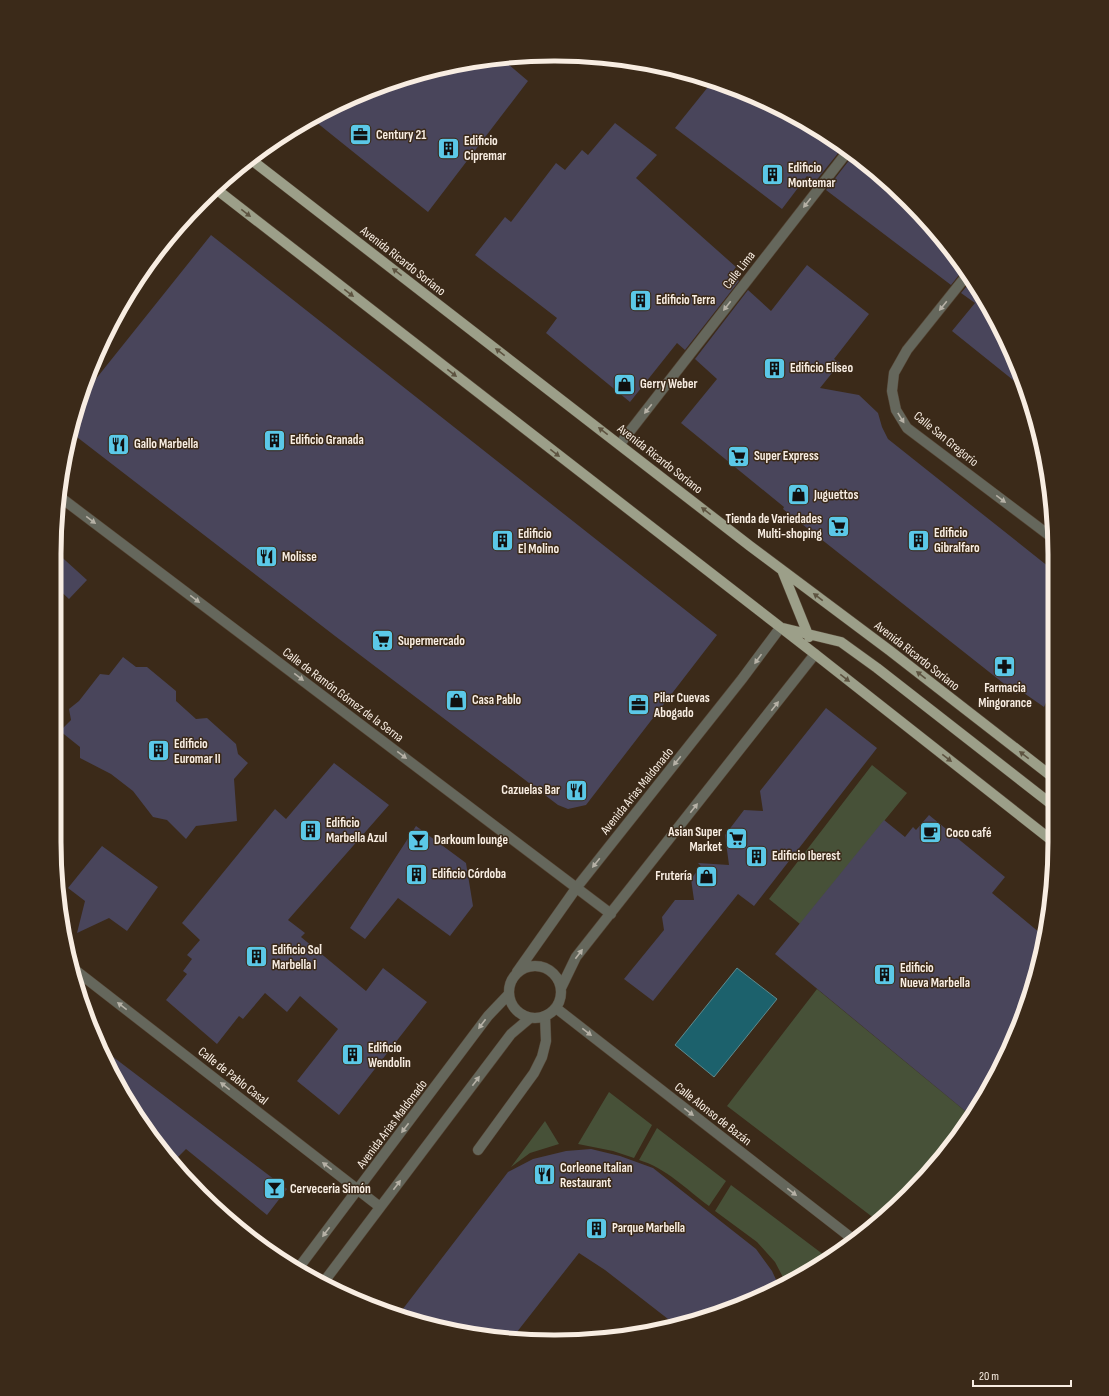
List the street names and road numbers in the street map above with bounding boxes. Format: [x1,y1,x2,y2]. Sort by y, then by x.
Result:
street label: Avenida Ricardo Soriano [356,222,449,299]
street label: Calle Lima [719,248,759,292]
street label: Calle San Gregorio [910,408,982,470]
street label: Avenida Ricardo Soriano [613,420,706,497]
street label: Avenida Ricardo Soriano [870,617,963,694]
street label: Calle de Ramón Gómez de la Serna [279,644,407,746]
street label: Avenida Arias Maldonado [596,744,677,838]
street label: Calle de Pablo Casal [195,1044,271,1108]
street label: Avenida Arias Maldonado [353,1076,431,1172]
street label: Calle Alonso de Bazán [671,1079,755,1149]

